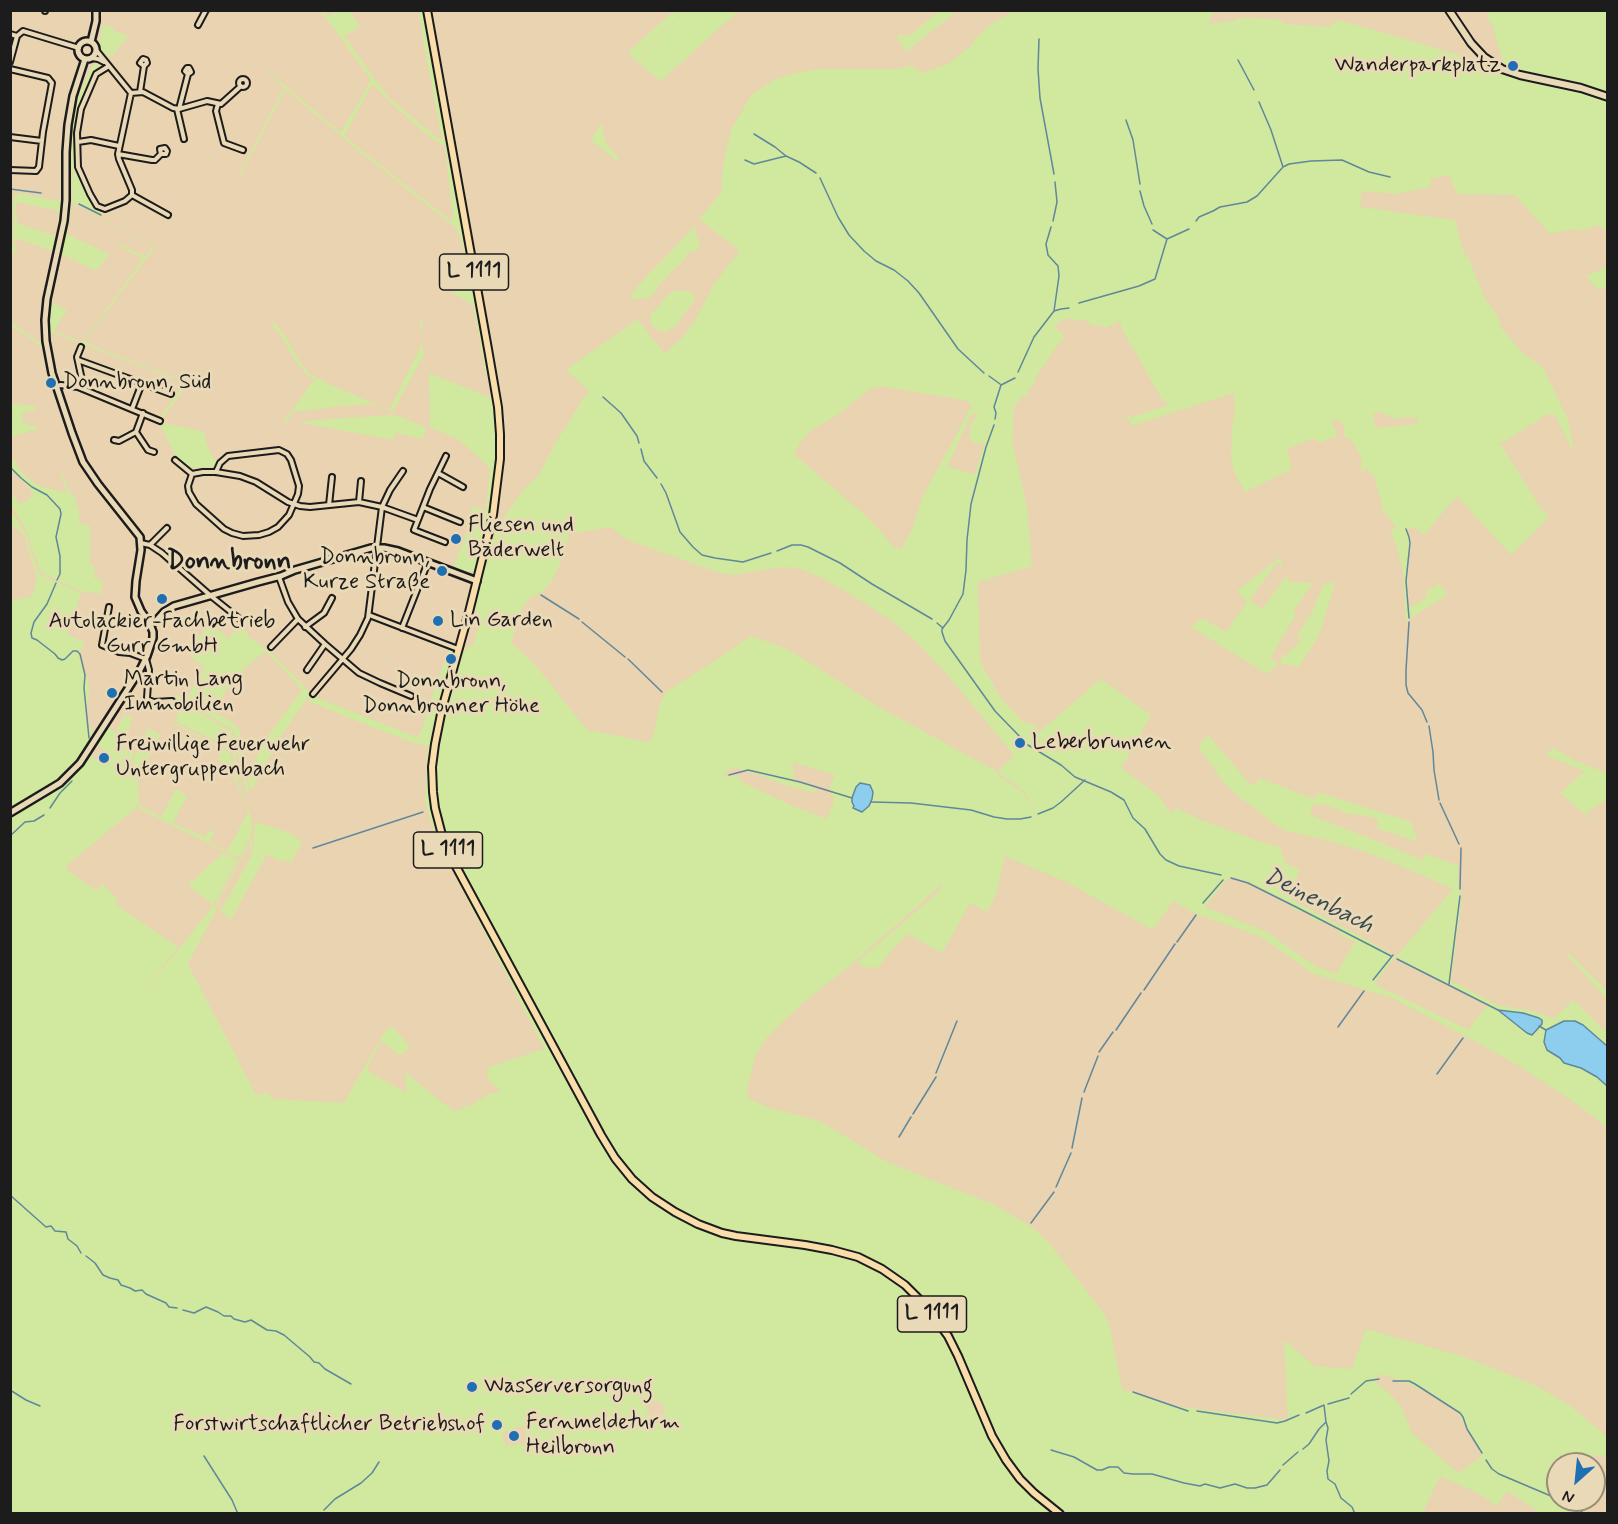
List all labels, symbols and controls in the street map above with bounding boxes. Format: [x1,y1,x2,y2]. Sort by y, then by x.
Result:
place label: Wanderparkplatz [1334,53,1501,79]
marker: Wanderparkplatz [1506,59,1520,73]
road number: L 1111 [440,254,508,290]
place label: Donnbronn, Süd [63,370,211,396]
marker: Donnbronn, Süd [44,376,58,390]
place label: Fliesen und Bäderwelt [468,513,574,564]
marker: Fliesen und Bäderwelt [449,532,463,546]
place label: Donnbronn, Kurze Straße [303,545,430,596]
district label: Donnbronn [167,547,291,579]
marker: Donnbronn, Kurze Straße [435,564,449,578]
marker: Autolackier-Fachbetrieb Gurr GmbH [155,592,169,606]
place label: Lin Garden [450,608,553,634]
place label: Autolackier-Fachbetrieb Gurr GmbH [49,609,275,660]
marker: Lin Garden [431,614,445,628]
marker: Donnbronn, Donnbronner Höhe [444,652,458,666]
place label: Martin Lang Immobilien [124,667,243,718]
place label: Donnbronn, Donnbronner Höhe [362,669,540,720]
marker: Martin Lang Immobilien [105,686,119,700]
place label: Leberbrunnen [1032,730,1171,756]
place label: Freiwillige Feuerwehr Untergruppenbach [116,732,310,784]
marker: Leberbrunnen [1013,736,1027,750]
marker: Freiwillige Feuerwehr Untergruppenbach [97,751,111,765]
road number: L 1111 [414,832,482,868]
water label: Deinenbach [1258,863,1378,941]
road number: L 1111 [898,1296,966,1332]
place label: Wasserversorgung [484,1374,653,1400]
marker: Wasserversorgung [465,1380,479,1394]
place label: Fernmeldeturm Heilbronn [526,1410,680,1462]
place label: Forstwirtschaftlicher Betriebshof [173,1412,485,1438]
marker: Forstwirtschaftlicher Betriebshof [490,1418,504,1432]
marker: Fernmeldeturm Heilbronn [507,1429,521,1443]
north arrow [1546,1452,1606,1512]
text: N [1559,1485,1578,1508]

